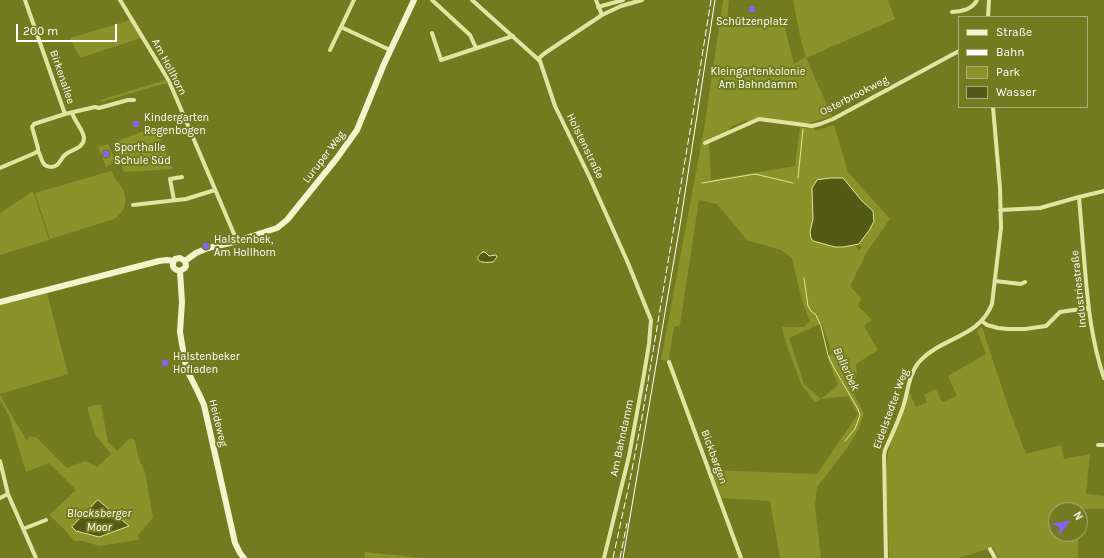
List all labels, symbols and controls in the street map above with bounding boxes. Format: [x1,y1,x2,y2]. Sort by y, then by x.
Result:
marker: Schützenplatz [747,4,757,14]
place label: Schützenplatz [716,15,788,29]
scale bar [18,16,119,42]
legend [958,16,1088,108]
text: 200 m [23,24,58,38]
text: Straße [996,25,1032,39]
street label: Am Hollhorn [149,37,189,97]
text: Bahn [996,45,1025,59]
street label: Birkenallee [47,48,77,106]
park label: Kleingartenkolonie Am Bahndamm [711,65,805,91]
text: Park [996,65,1020,79]
street label: Osterbrookweg [818,73,890,119]
text: Wasser [996,85,1036,99]
place label: Kindergarten Regenbogen [144,111,209,137]
street label: Holstenstraße [564,111,606,181]
marker: Kindergarten Regenbogen [131,119,141,129]
street label: Luruper Weg [300,128,348,186]
place label: Sporthalle Schule Süd [114,141,171,167]
marker: Sporthalle Schule Süd [101,149,111,159]
place label: Halstenbek, Am Hollhorn [214,233,276,259]
marker: Halstenbek, Am Hollhorn [201,241,211,251]
street label: Industriestraße [1068,249,1090,329]
water label: Ballerbek [830,345,862,393]
place label: Halstenbeker Hofladen [173,350,240,376]
marker: Halstenbeker Hofladen [160,358,170,368]
street label: Eidelstedter Weg [870,367,912,451]
street label: Heideweg [206,398,230,448]
street label: Am Bahndamm [607,398,637,478]
street label: Bickbargen [698,428,730,486]
north arrow [1048,502,1088,542]
water label: Blocksberger Moor [67,507,131,535]
text: N [1070,509,1085,523]

